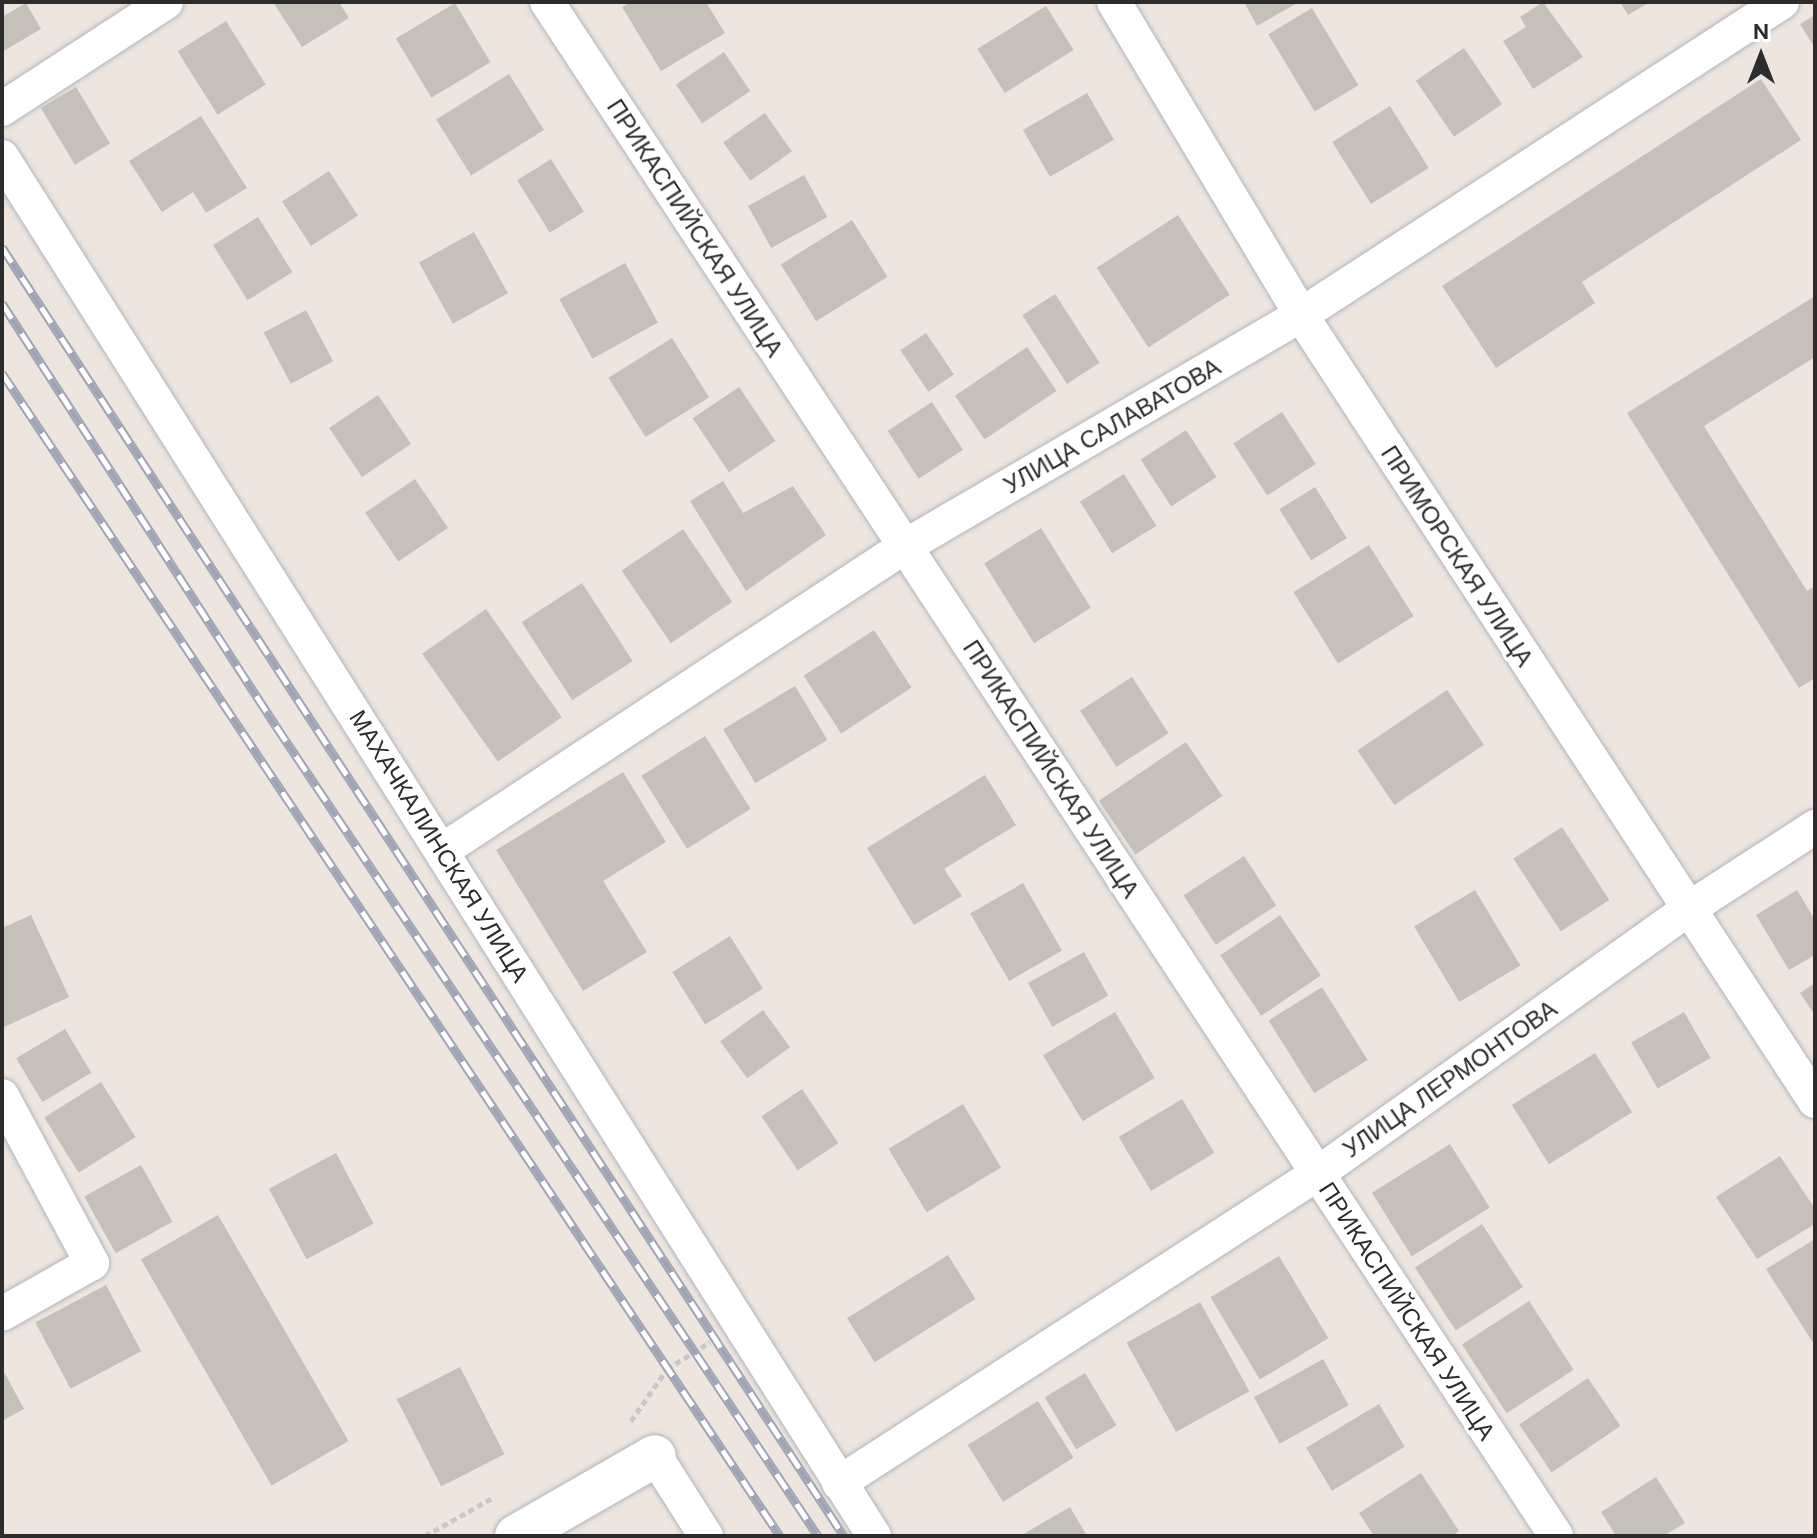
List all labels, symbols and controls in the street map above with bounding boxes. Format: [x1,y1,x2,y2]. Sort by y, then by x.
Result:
north arrow [1721,16,1801,96]
text: N [1753,17,1769,46]
street label: ПРИКАСПИЙСКАЯ УЛИЦА [601,94,789,362]
street label: УЛИЦА САЛАВАТОВА [998,352,1226,500]
street label: ПРИМОРСКАЯ УЛИЦА [1375,440,1539,672]
street label: ПРИКАСПИЙСКАЯ УЛИЦА [957,635,1145,903]
street label: МАХАЧКАЛИНСКАЯ УЛИЦА [343,705,535,987]
street label: УЛИЦА ЛЕРМОНТОВА [1337,994,1563,1164]
street label: ПРИКАСПИЙСКАЯ УЛИЦА [1313,1177,1501,1445]

